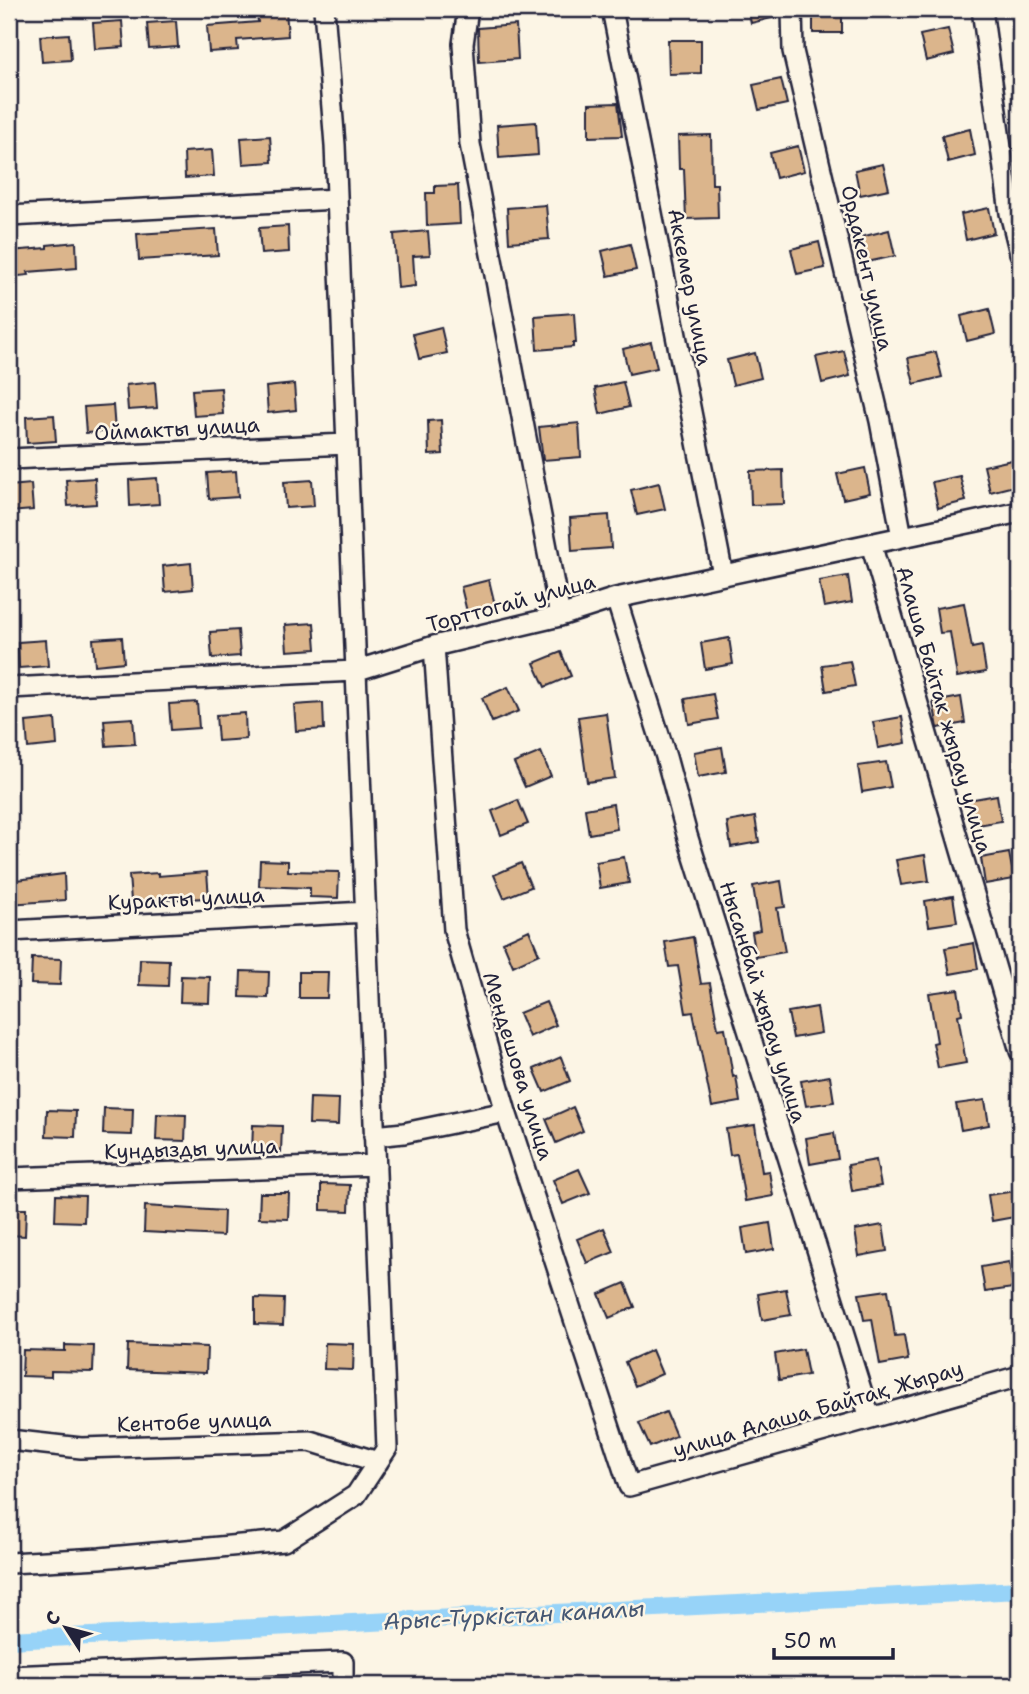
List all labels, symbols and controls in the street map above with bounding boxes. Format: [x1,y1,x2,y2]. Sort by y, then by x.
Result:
street label: Ордакент улица [834,183,900,353]
street label: Аккемер улица [661,206,719,368]
street label: Оймакты улица [93,411,261,447]
street label: Алаша Байтак жырау улица [890,563,998,857]
street label: Торттогай улица [424,567,598,639]
street label: Нысанбай жырау улица [713,878,813,1126]
street label: Куракты улица [107,881,265,917]
street label: Мендешова улица [476,969,560,1163]
street label: Кундызды улица [104,1132,278,1166]
street label: улица Алаша Байтақ Жырау [670,1354,966,1464]
street label: Кентобе улица [116,1405,272,1439]
north arrow [32,1592,102,1662]
water label: Арыс-Түркістан каналы [383,1593,645,1637]
text: С [39,1606,66,1630]
scale bar [774,1617,892,1661]
text: 50 m [784,1627,837,1655]

